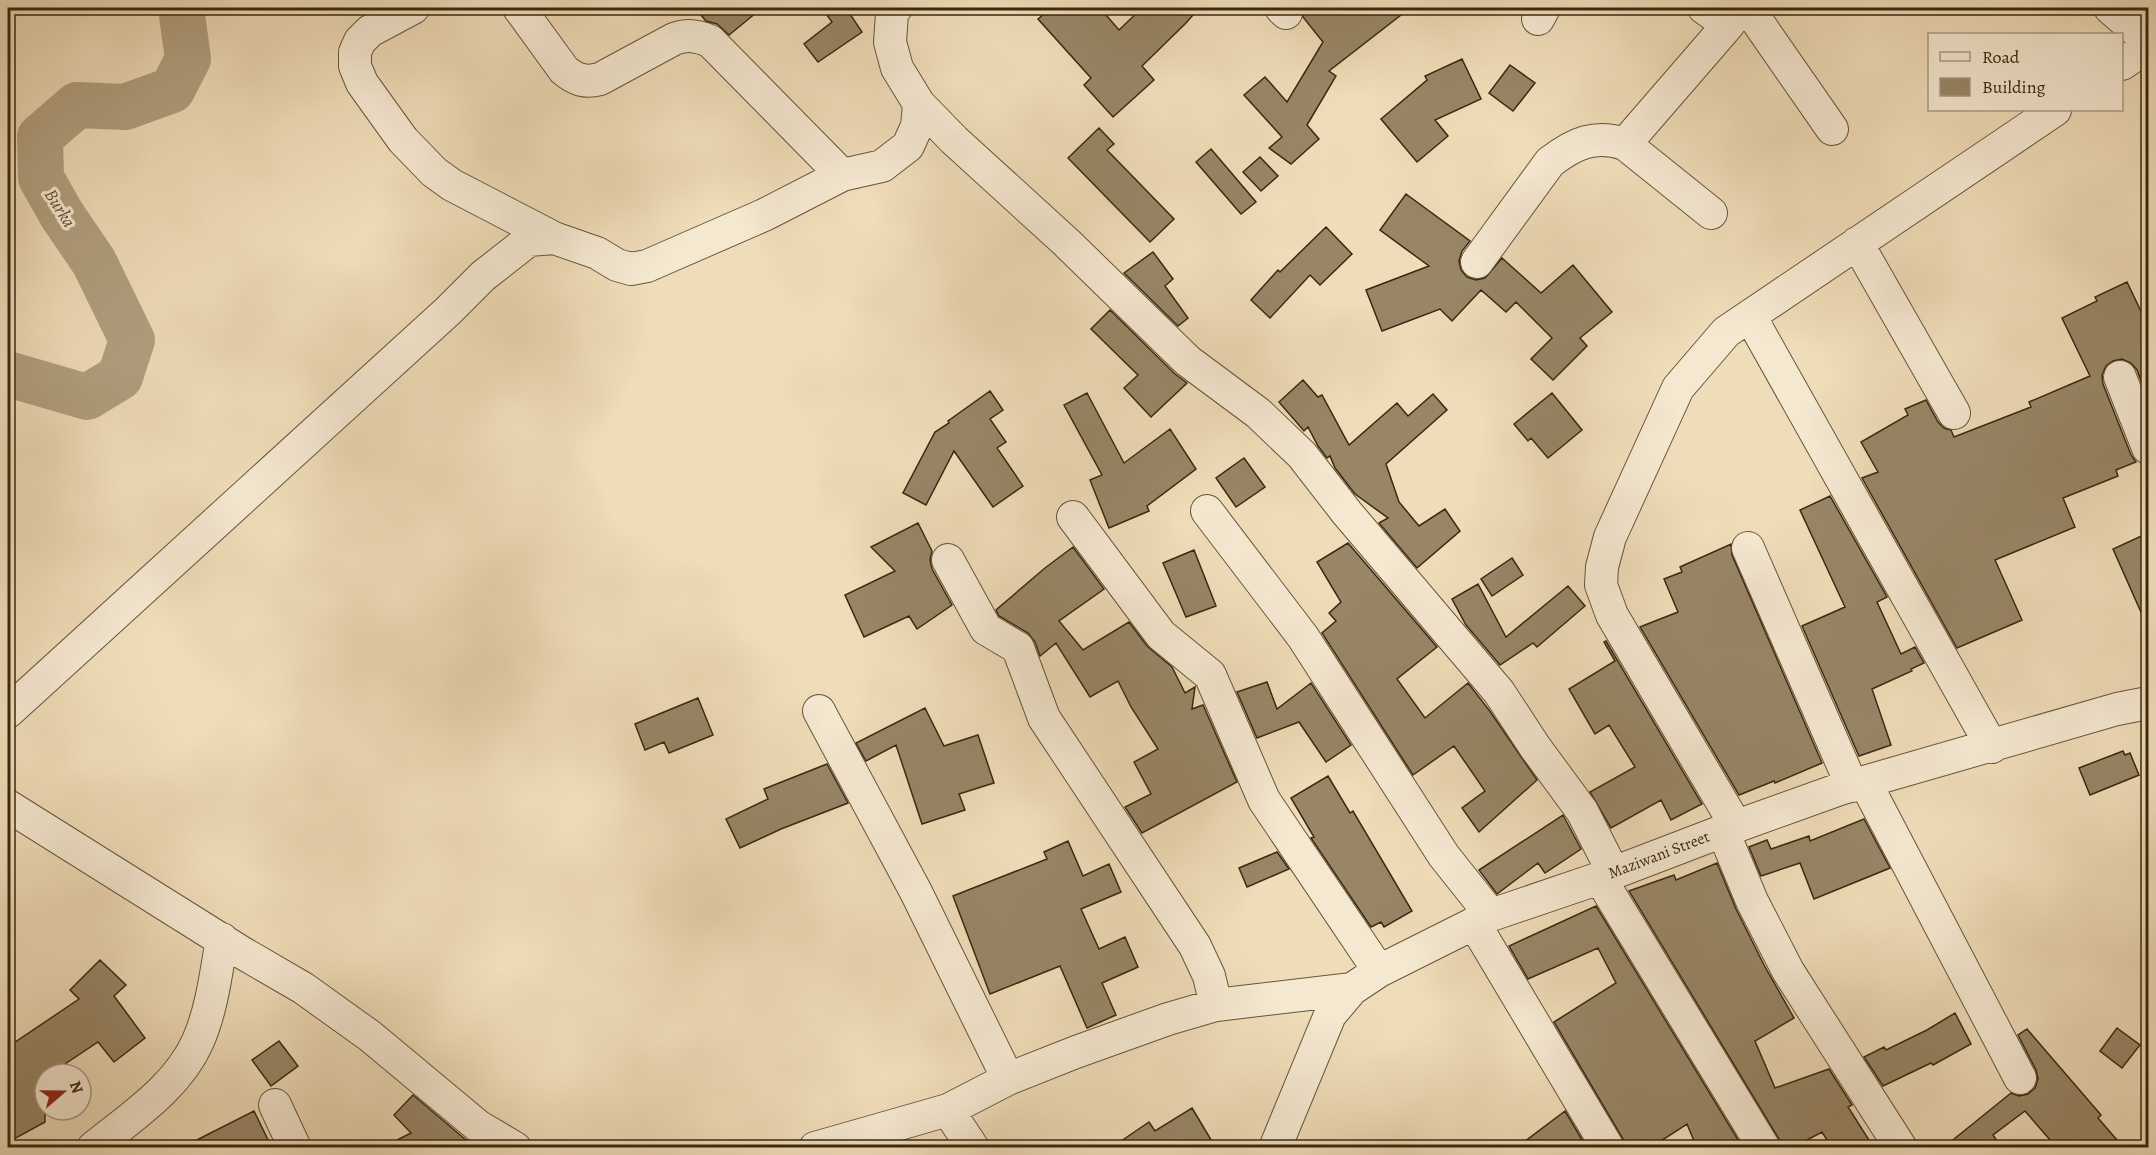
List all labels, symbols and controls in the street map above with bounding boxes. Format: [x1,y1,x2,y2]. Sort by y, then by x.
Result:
legend [1928,33,2123,111]
text: Road [1982,45,2020,69]
text: Building [1982,75,2046,99]
water label: Burka [39,184,81,232]
street label: Maziwani Street [1605,826,1713,884]
north arrow [33,1062,93,1122]
text: N [64,1078,89,1097]

